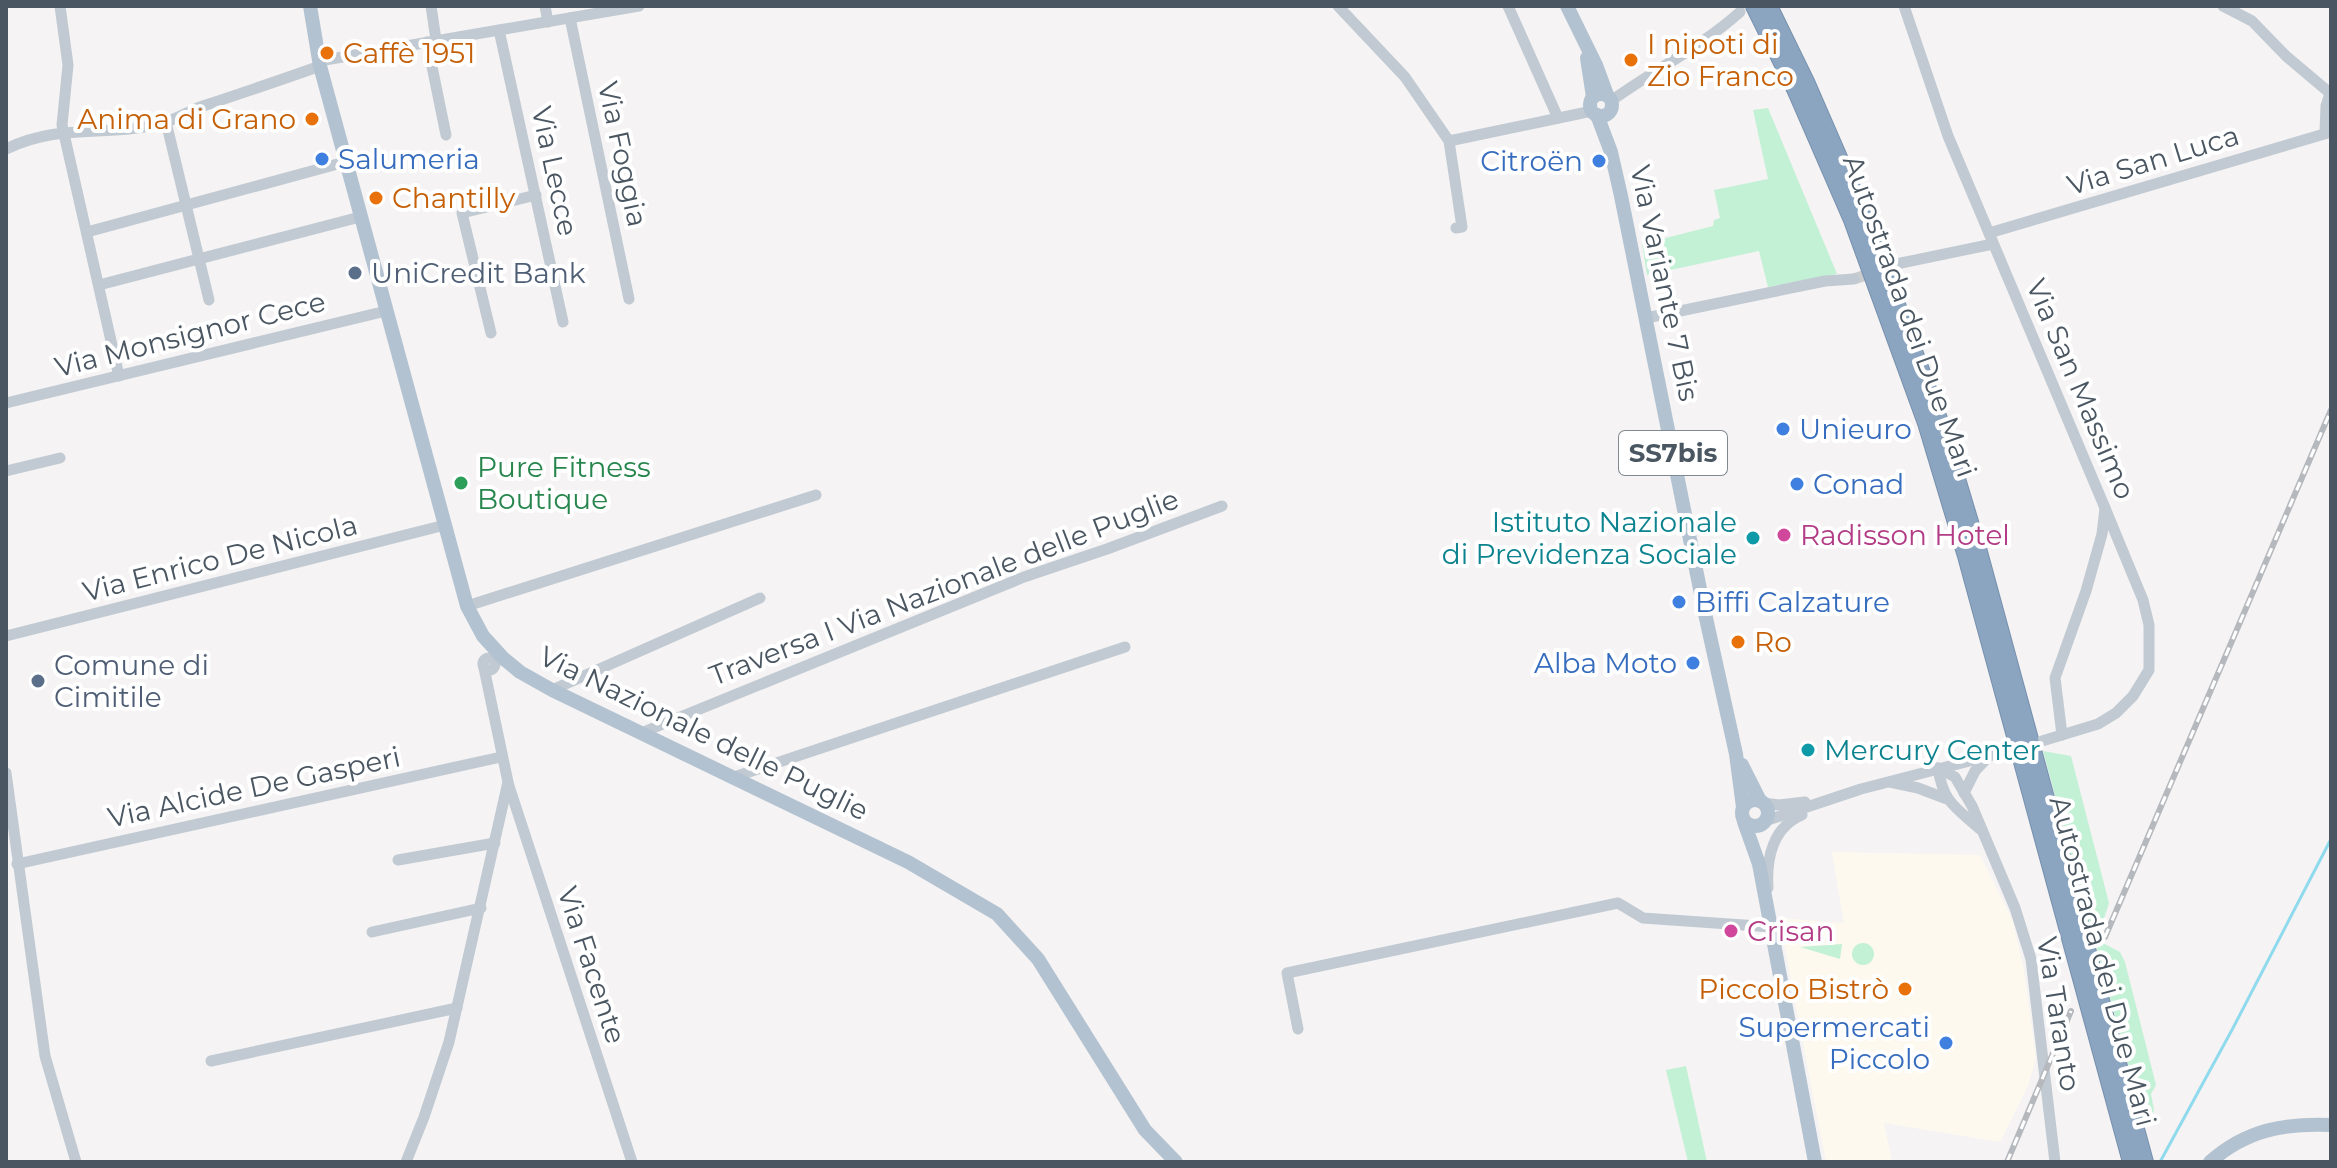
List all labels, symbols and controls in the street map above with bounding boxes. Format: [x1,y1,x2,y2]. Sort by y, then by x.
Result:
place label: I nipoti di Zio Franco [1647,27,1794,93]
place label: Caffè 1951 [343,36,475,70]
marker: Caffè 1951 [318,44,336,62]
marker: I nipoti di Zio Franco [1622,51,1640,69]
street label: Via Foggia [591,78,655,230]
place label: Anima di Grano [77,102,296,136]
street label: Via Lecce [525,103,585,239]
marker: Anima di Grano [303,110,321,128]
street label: Via San Luca [2063,118,2243,202]
place label: Salumeria [338,142,480,176]
place label: Citroën [1480,144,1583,178]
marker: Salumeria [313,150,331,168]
street label: Autostrada dei Due Mari [1836,150,1984,482]
marker: Citroën [1590,152,1608,170]
street label: Via Variante 7 Bis [1623,162,1707,404]
place label: Chantilly [392,181,516,215]
marker: Chantilly [367,189,385,207]
place label: UniCredit Bank [371,256,586,290]
marker: UniCredit Bank [346,264,364,282]
street label: Via San Massimo [2019,274,2143,504]
street label: Via Monsignor Cece [51,284,329,384]
place label: Unieuro [1799,412,1912,446]
marker: Unieuro [1774,420,1792,438]
road number: SS7bis [1619,431,1727,475]
place label: Pure Fitness Boutique [477,450,651,516]
place label: Conad [1813,467,1904,501]
marker: Pure Fitness Boutique [452,474,470,492]
marker: Conad [1788,475,1806,493]
street label: Traversa I Via Nazionale delle Puglie [705,482,1183,692]
place label: Istituto Nazionale di Previdenza Sociale [1442,505,1737,571]
street label: Via Enrico De Nicola [79,507,361,609]
place label: Radisson Hotel [1800,518,2010,552]
marker: Radisson Hotel [1775,526,1793,544]
marker: Istituto Nazionale di Previdenza Sociale [1744,529,1762,547]
place label: Biffi Calzature [1695,585,1890,619]
marker: Biffi Calzature [1670,593,1688,611]
place label: Ro [1754,625,1792,659]
marker: Ro [1729,633,1747,651]
street label: Via Nazionale delle Puglie [534,638,874,828]
place label: Alba Moto [1534,646,1677,680]
place label: Comune di Cimitile [54,648,209,714]
marker: Alba Moto [1684,654,1702,672]
marker: Comune di Cimitile [29,672,47,690]
place label: Mercury Center [1824,733,2041,767]
street label: Via Alcide De Gasperi [105,739,403,835]
marker: Mercury Center [1799,741,1817,759]
street label: Autostrada dei Due Mari [2043,792,2163,1130]
street label: Via Facente [551,882,633,1048]
place label: Crisan [1747,914,1835,948]
marker: Crisan [1722,922,1740,940]
street label: Via Taranto [2030,934,2088,1094]
place label: Piccolo Bistrò [1698,972,1889,1006]
marker: Piccolo Bistrò [1896,980,1914,998]
place label: Supermercati Piccolo [1738,1010,1930,1076]
marker: Supermercati Piccolo [1937,1034,1955,1052]

